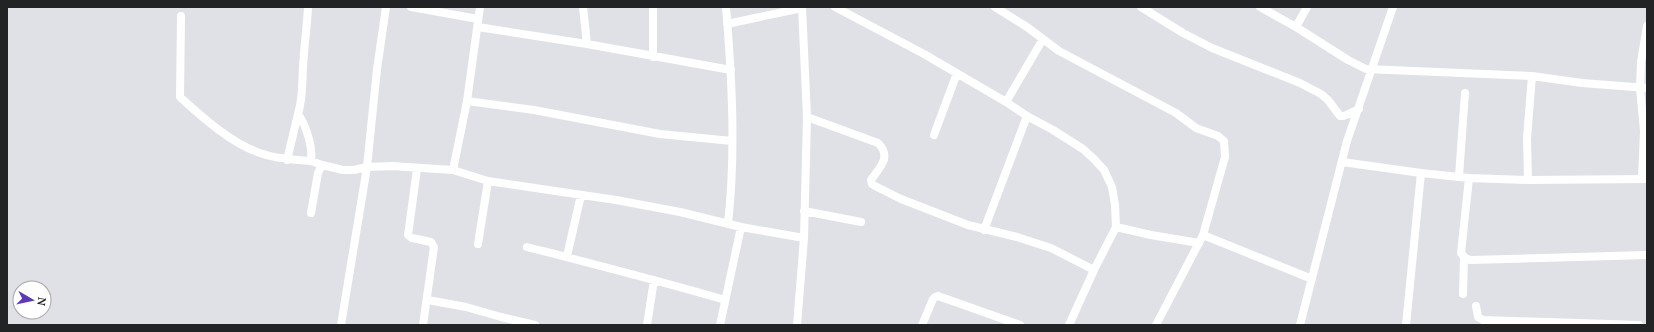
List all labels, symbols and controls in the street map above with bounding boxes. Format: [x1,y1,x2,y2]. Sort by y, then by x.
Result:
north arrow [12,280,52,320]
text: N [34,296,49,307]

